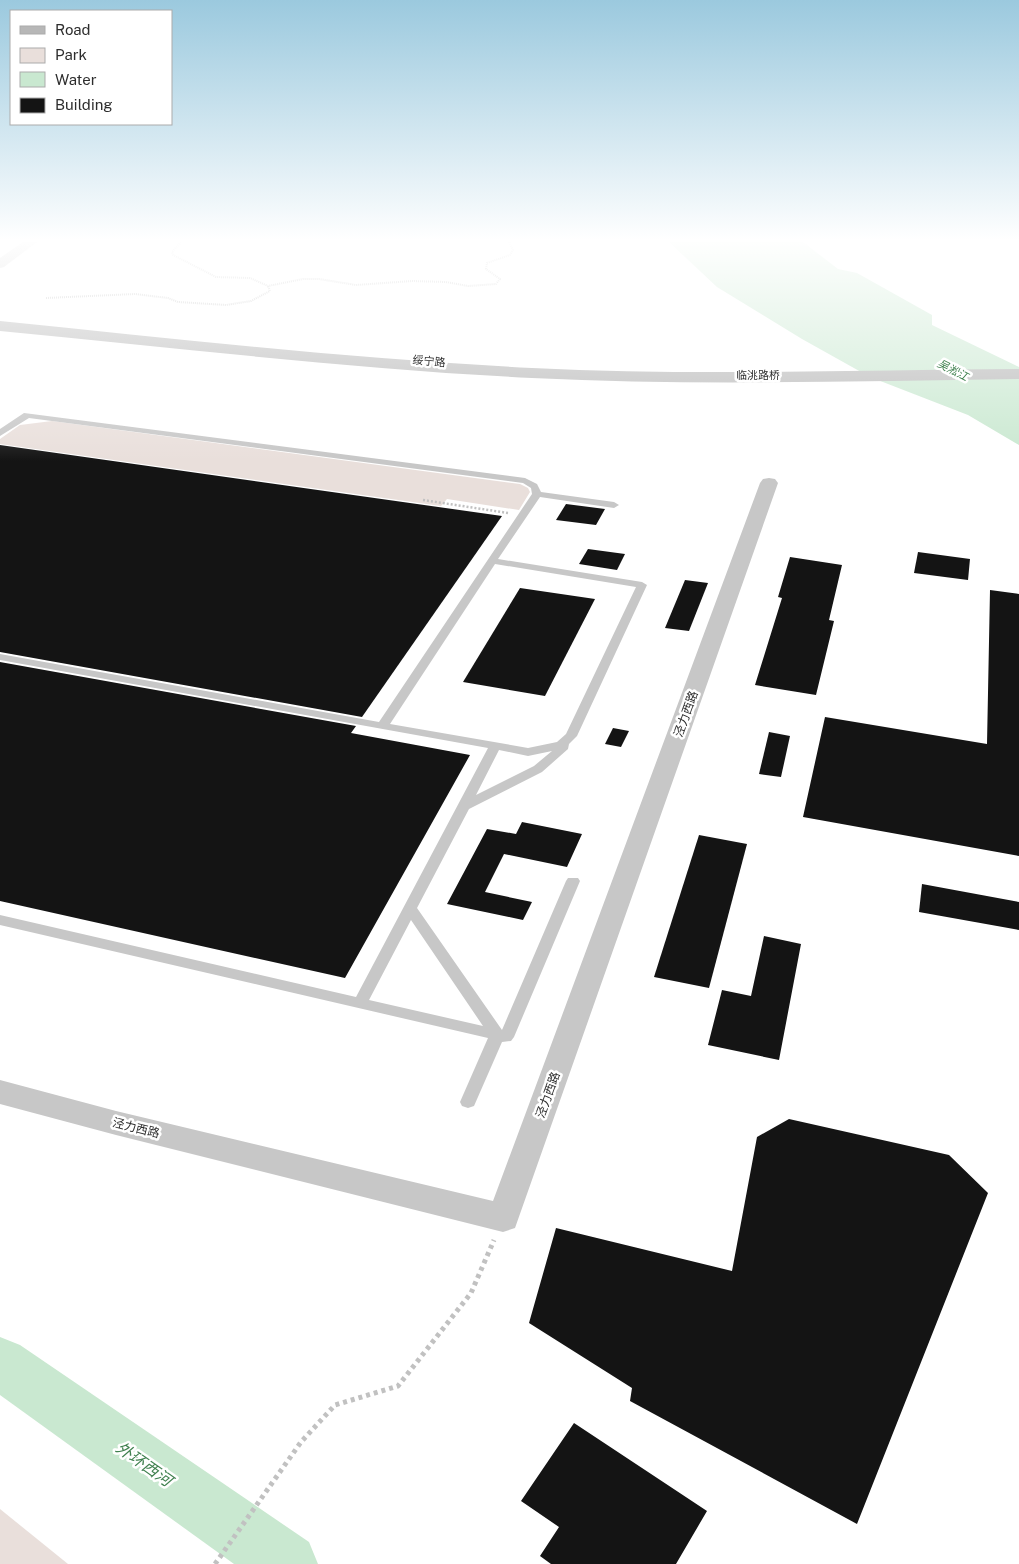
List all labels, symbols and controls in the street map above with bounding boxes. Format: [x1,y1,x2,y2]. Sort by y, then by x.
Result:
legend [10,10,172,125]
text: Road [55,21,91,38]
text: Park [55,46,87,63]
text: Water [55,71,97,88]
text: Building [55,96,113,113]
street label: 绥宁路 [412,354,446,368]
water label: 吴淞江 [936,357,971,383]
street label: 临洮路桥 [736,369,780,381]
street label: 泾力西路 [671,689,701,739]
street label: 泾力西路 [533,1070,563,1120]
street label: 泾力西路 [111,1115,161,1141]
water label: 外环西河 [112,1438,178,1492]

